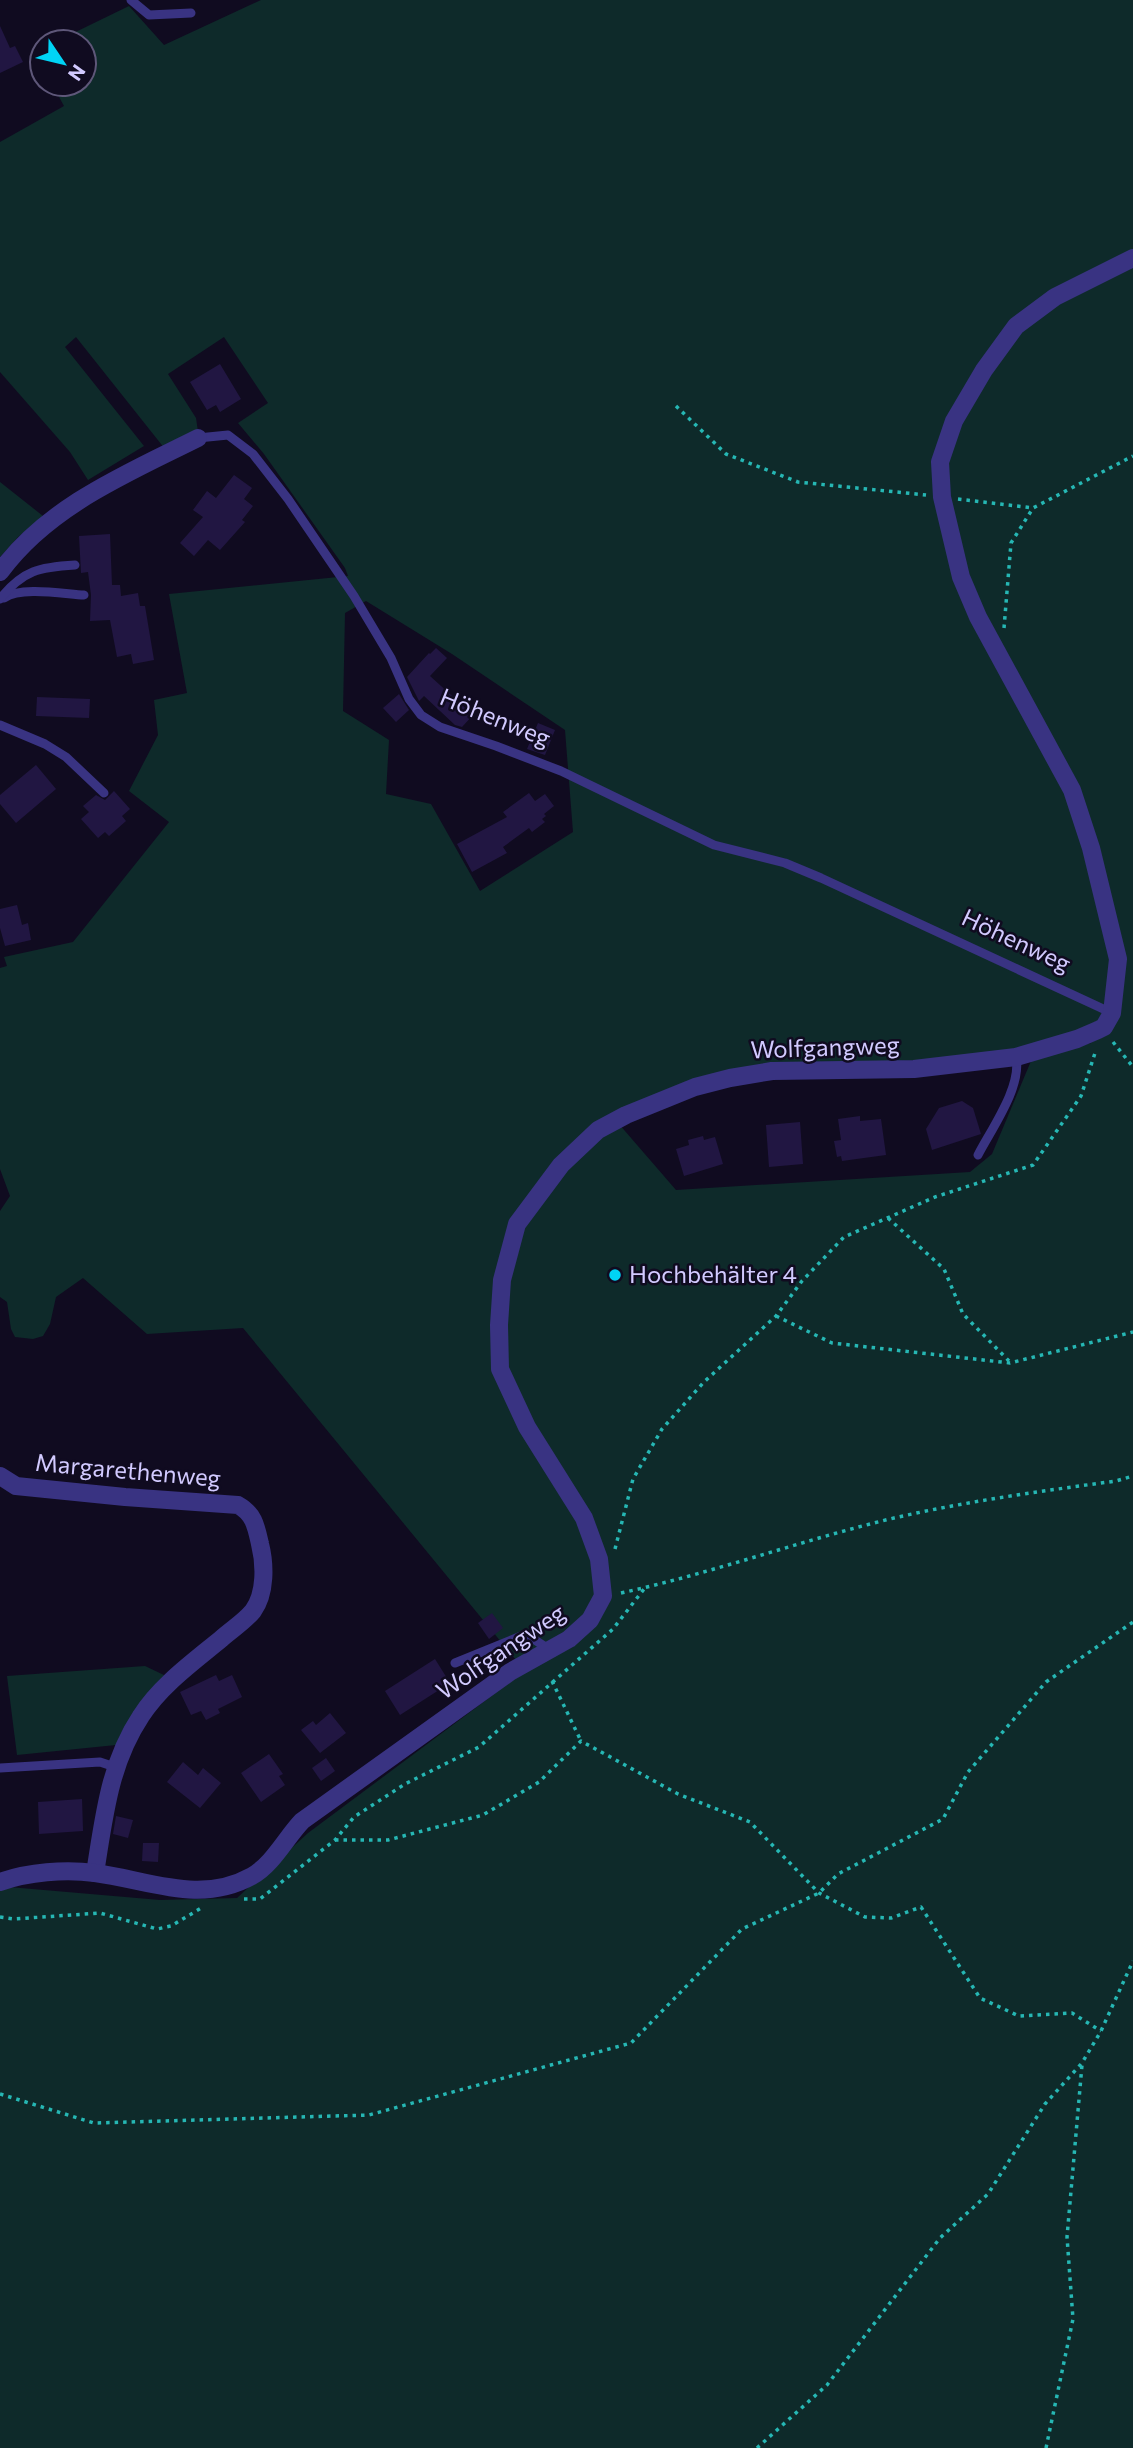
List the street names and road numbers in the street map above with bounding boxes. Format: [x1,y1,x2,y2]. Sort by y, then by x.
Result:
street label: Höhenweg [436,681,555,752]
street label: Höhenweg [958,902,1076,977]
street label: Wolfgangweg [750,1029,900,1064]
street label: Margarethenweg [34,1447,222,1492]
street label: Wolfgangweg [430,1597,570,1705]

